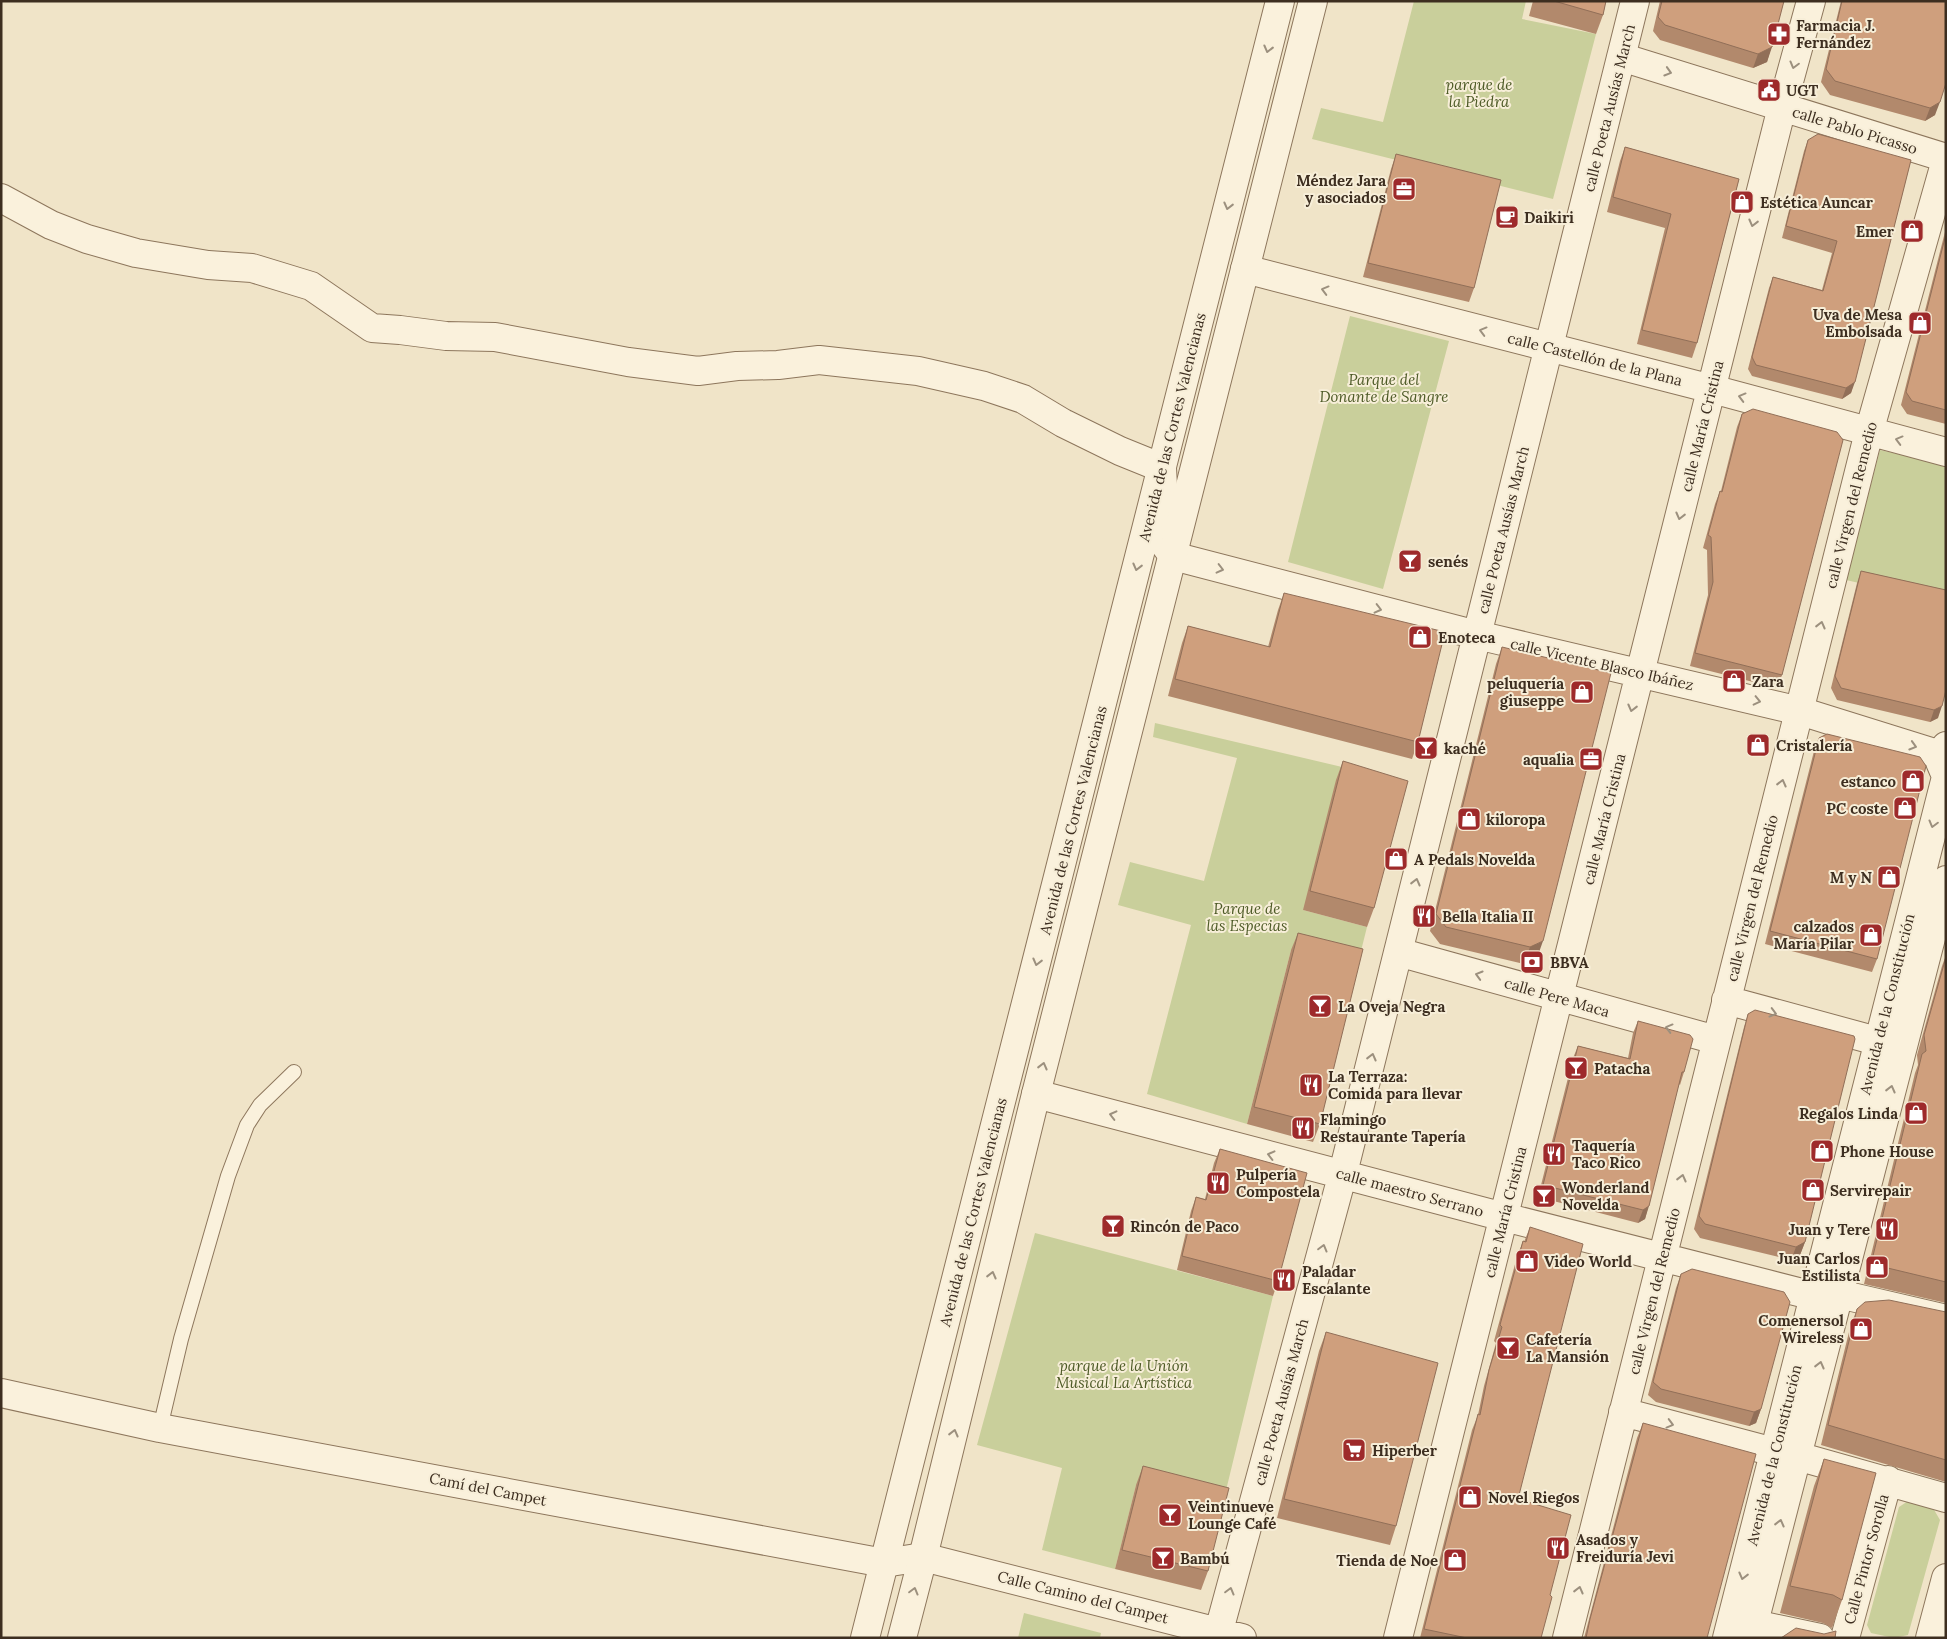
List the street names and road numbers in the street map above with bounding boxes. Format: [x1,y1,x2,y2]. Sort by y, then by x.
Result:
street label: calle Poeta Ausías March [1579,22,1639,194]
street label: calle Pablo Picasso [1790,102,1920,158]
street label: Avenida de las Cortes Valencianas [1134,310,1210,544]
street label: calle Castellón de la Plana [1506,328,1685,390]
street label: calle María Cristina [1676,358,1728,494]
street label: calle Virgen del Remedio [1821,419,1881,591]
street label: calle Poeta Ausías March [1473,444,1533,616]
street label: calle Vicente Blasco Ibáñez [1508,634,1696,694]
street label: Avenida de las Cortes Valencianas [1035,703,1111,937]
street label: calle María Cristina [1578,751,1630,887]
street label: calle Virgen del Remedio [1722,812,1782,984]
street label: Avenida de la Constitución [1855,912,1919,1097]
street label: calle Pere Maca [1502,973,1612,1021]
street label: Avenida de las Cortes Valencianas [935,1095,1011,1329]
street label: calle María Cristina [1479,1144,1531,1280]
street label: calle maestro Serrano [1334,1163,1486,1221]
street label: calle Virgen del Remedio [1624,1205,1684,1377]
street label: calle Poeta Ausías March [1250,1316,1312,1488]
street label: Avenida de la Constitución [1742,1363,1806,1548]
street label: Camí del Campet [428,1468,549,1510]
street label: Calle Pintor Sorolla [1839,1492,1893,1626]
street label: Calle Camino del Campet [995,1567,1171,1628]

